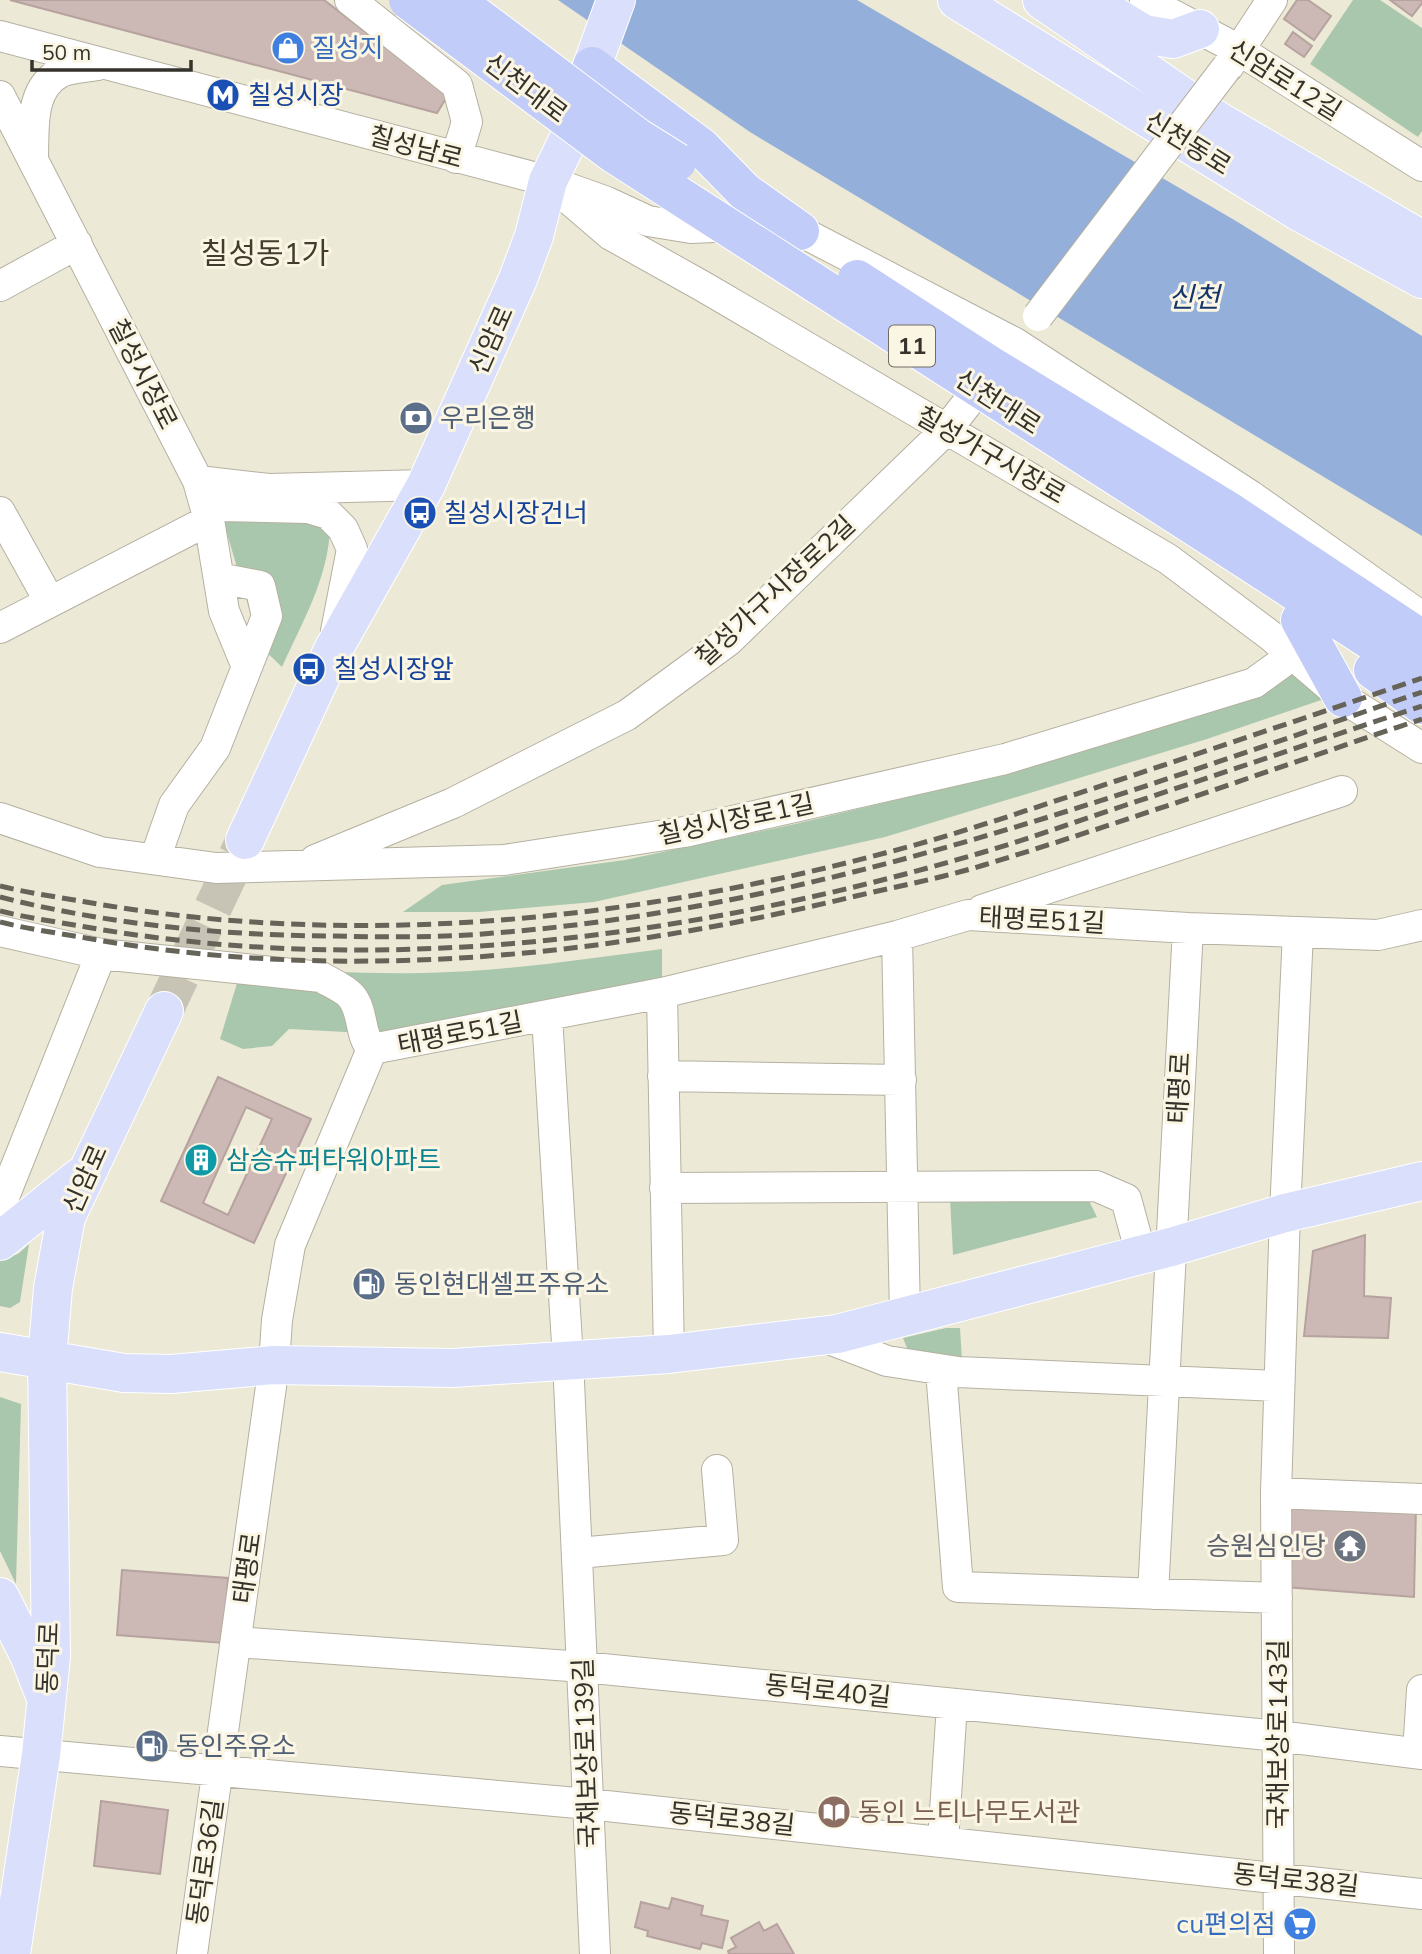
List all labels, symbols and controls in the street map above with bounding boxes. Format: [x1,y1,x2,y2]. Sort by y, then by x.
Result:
scale bar [32,28,191,72]
shop icon: 질성지 [269,29,307,67]
place label: 질성지 [312,31,384,64]
street label: 신암로12길 [1223,32,1348,127]
text: 50 m [42,39,91,65]
street label: 신천대로 [478,46,574,130]
metro station icon: 칠성시장 [204,76,242,114]
place label: 칠성시장 [248,78,344,111]
street label: 신천동로 [1139,103,1238,182]
street label: 칠성남로 [366,118,467,175]
district label: 칠성동1가 [201,234,329,272]
water label: 신천 [1168,279,1223,314]
street label: 신암로 [461,300,520,379]
street label: 칠성시장로 [102,313,185,435]
road number: 11 [889,326,935,366]
street label: 신천대로 [949,362,1047,441]
street label: 칠성가구시장로 [910,398,1072,511]
bank icon: 우리은행 [397,399,435,437]
place label: 우리은행 [440,401,536,434]
bus stop icon: 칠성시장건너 [401,494,439,532]
place label: 칠성시장건너 [444,496,588,529]
street label: 칠성가구시장로2길 [688,508,862,673]
bus stop icon: 칠성시장앞 [290,650,328,688]
place label: 칠성시장앞 [334,652,454,685]
street label: 칠성시장로1길 [655,786,817,851]
street label: 태평로51길 [978,900,1106,939]
street label: 태평로51길 [394,1004,525,1061]
street label: 태평로 [1160,1051,1197,1125]
street label: 신암로 [55,1139,114,1218]
building icon: 삼승슈퍼타워아파트 [182,1141,220,1179]
place label: 삼승슈퍼타워아파트 [226,1143,441,1176]
fuel station icon: 동인현대셀프주유소 [350,1265,388,1303]
place label: 동인현대셀프주유소 [394,1267,609,1300]
temple icon: 승원심인당 [1331,1527,1369,1565]
place label: 승원심인당 [1206,1529,1326,1562]
street label: 태평로 [225,1530,268,1606]
street label: 동덕로 [30,1622,65,1694]
street label: 국채보상로143길 [1261,1639,1294,1829]
street label: 국채보상로139길 [566,1657,605,1849]
street label: 동덕로40길 [763,1667,893,1714]
fuel station icon: 동인주유소 [133,1727,171,1765]
place label: 동인주유소 [176,1729,296,1762]
library icon: 동인 느티나무도서관 [815,1793,853,1831]
street label: 동덕로38길 [667,1795,797,1842]
place label: 동인 느티나무도서관 [858,1795,1080,1828]
street label: 동덕로36길 [179,1797,230,1927]
street label: 동덕로38길 [1231,1856,1361,1903]
supermarket icon: cu편의점 [1281,1905,1319,1943]
place label: cu편의점 [1176,1907,1276,1940]

